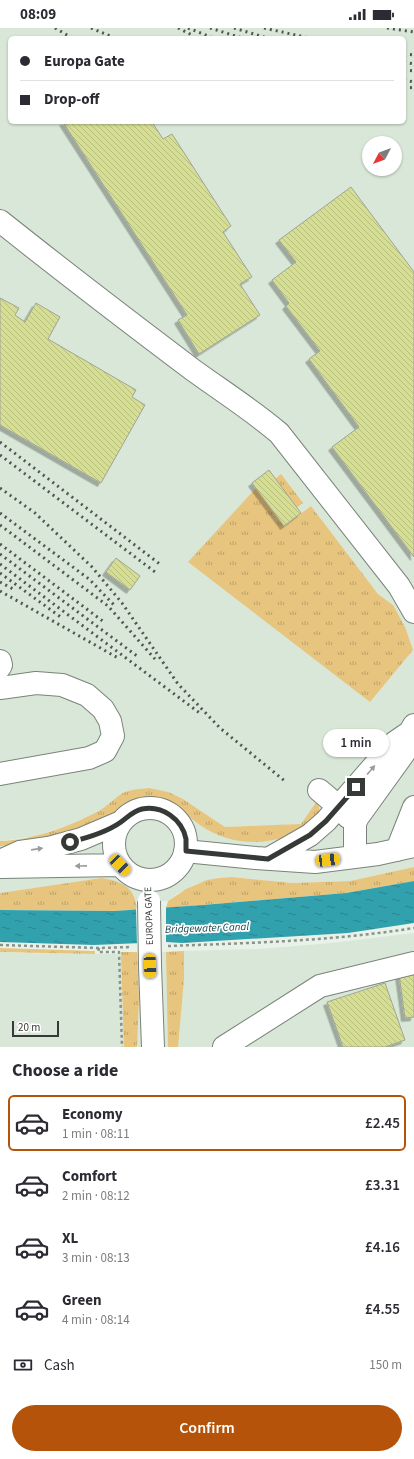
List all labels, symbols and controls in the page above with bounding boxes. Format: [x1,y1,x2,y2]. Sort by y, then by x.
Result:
text: 08:09 [20,4,56,25]
text: Europa Gate [44,51,125,72]
text: Drop-off [44,89,99,110]
north arrow [362,136,402,176]
map controls [362,136,402,176]
callout: 1 min [323,729,389,757]
text: 1 min [341,734,371,752]
one-way arrow [366,766,375,775]
route end [347,778,365,796]
route start [61,833,79,851]
one-way arrow [31,846,43,852]
car [107,852,133,878]
car [315,853,341,867]
one-way arrow [75,862,87,869]
street label: EUROPA GATE [141,887,157,945]
water label: Bridgewater Canal [165,919,250,937]
car [144,954,156,978]
scale bar [12,1019,59,1038]
text: 20 m [18,1020,40,1035]
text: Choose a ride [12,1058,118,1083]
text: Economy [62,1104,123,1125]
icon: car [14,1105,50,1141]
text: £2.45 [365,1113,400,1134]
text: 1 min · 08:11 [62,1125,130,1143]
text: Comfort [62,1166,117,1187]
icon: car [14,1167,50,1203]
text: £3.31 [365,1175,400,1196]
text: 2 min · 08:12 [62,1187,130,1205]
text: XL [62,1228,78,1249]
icon: car [14,1229,50,1265]
text: £4.16 [365,1237,400,1258]
text: 3 min · 08:13 [62,1249,130,1267]
text: Green [62,1290,102,1311]
icon: car [14,1291,50,1327]
text: £4.55 [365,1299,400,1320]
text: 4 min · 08:14 [62,1311,130,1329]
icon: cash [12,1354,34,1376]
text: Cash [44,1355,75,1376]
text: 150 m [369,1356,402,1374]
button: Confirm [12,1405,402,1451]

